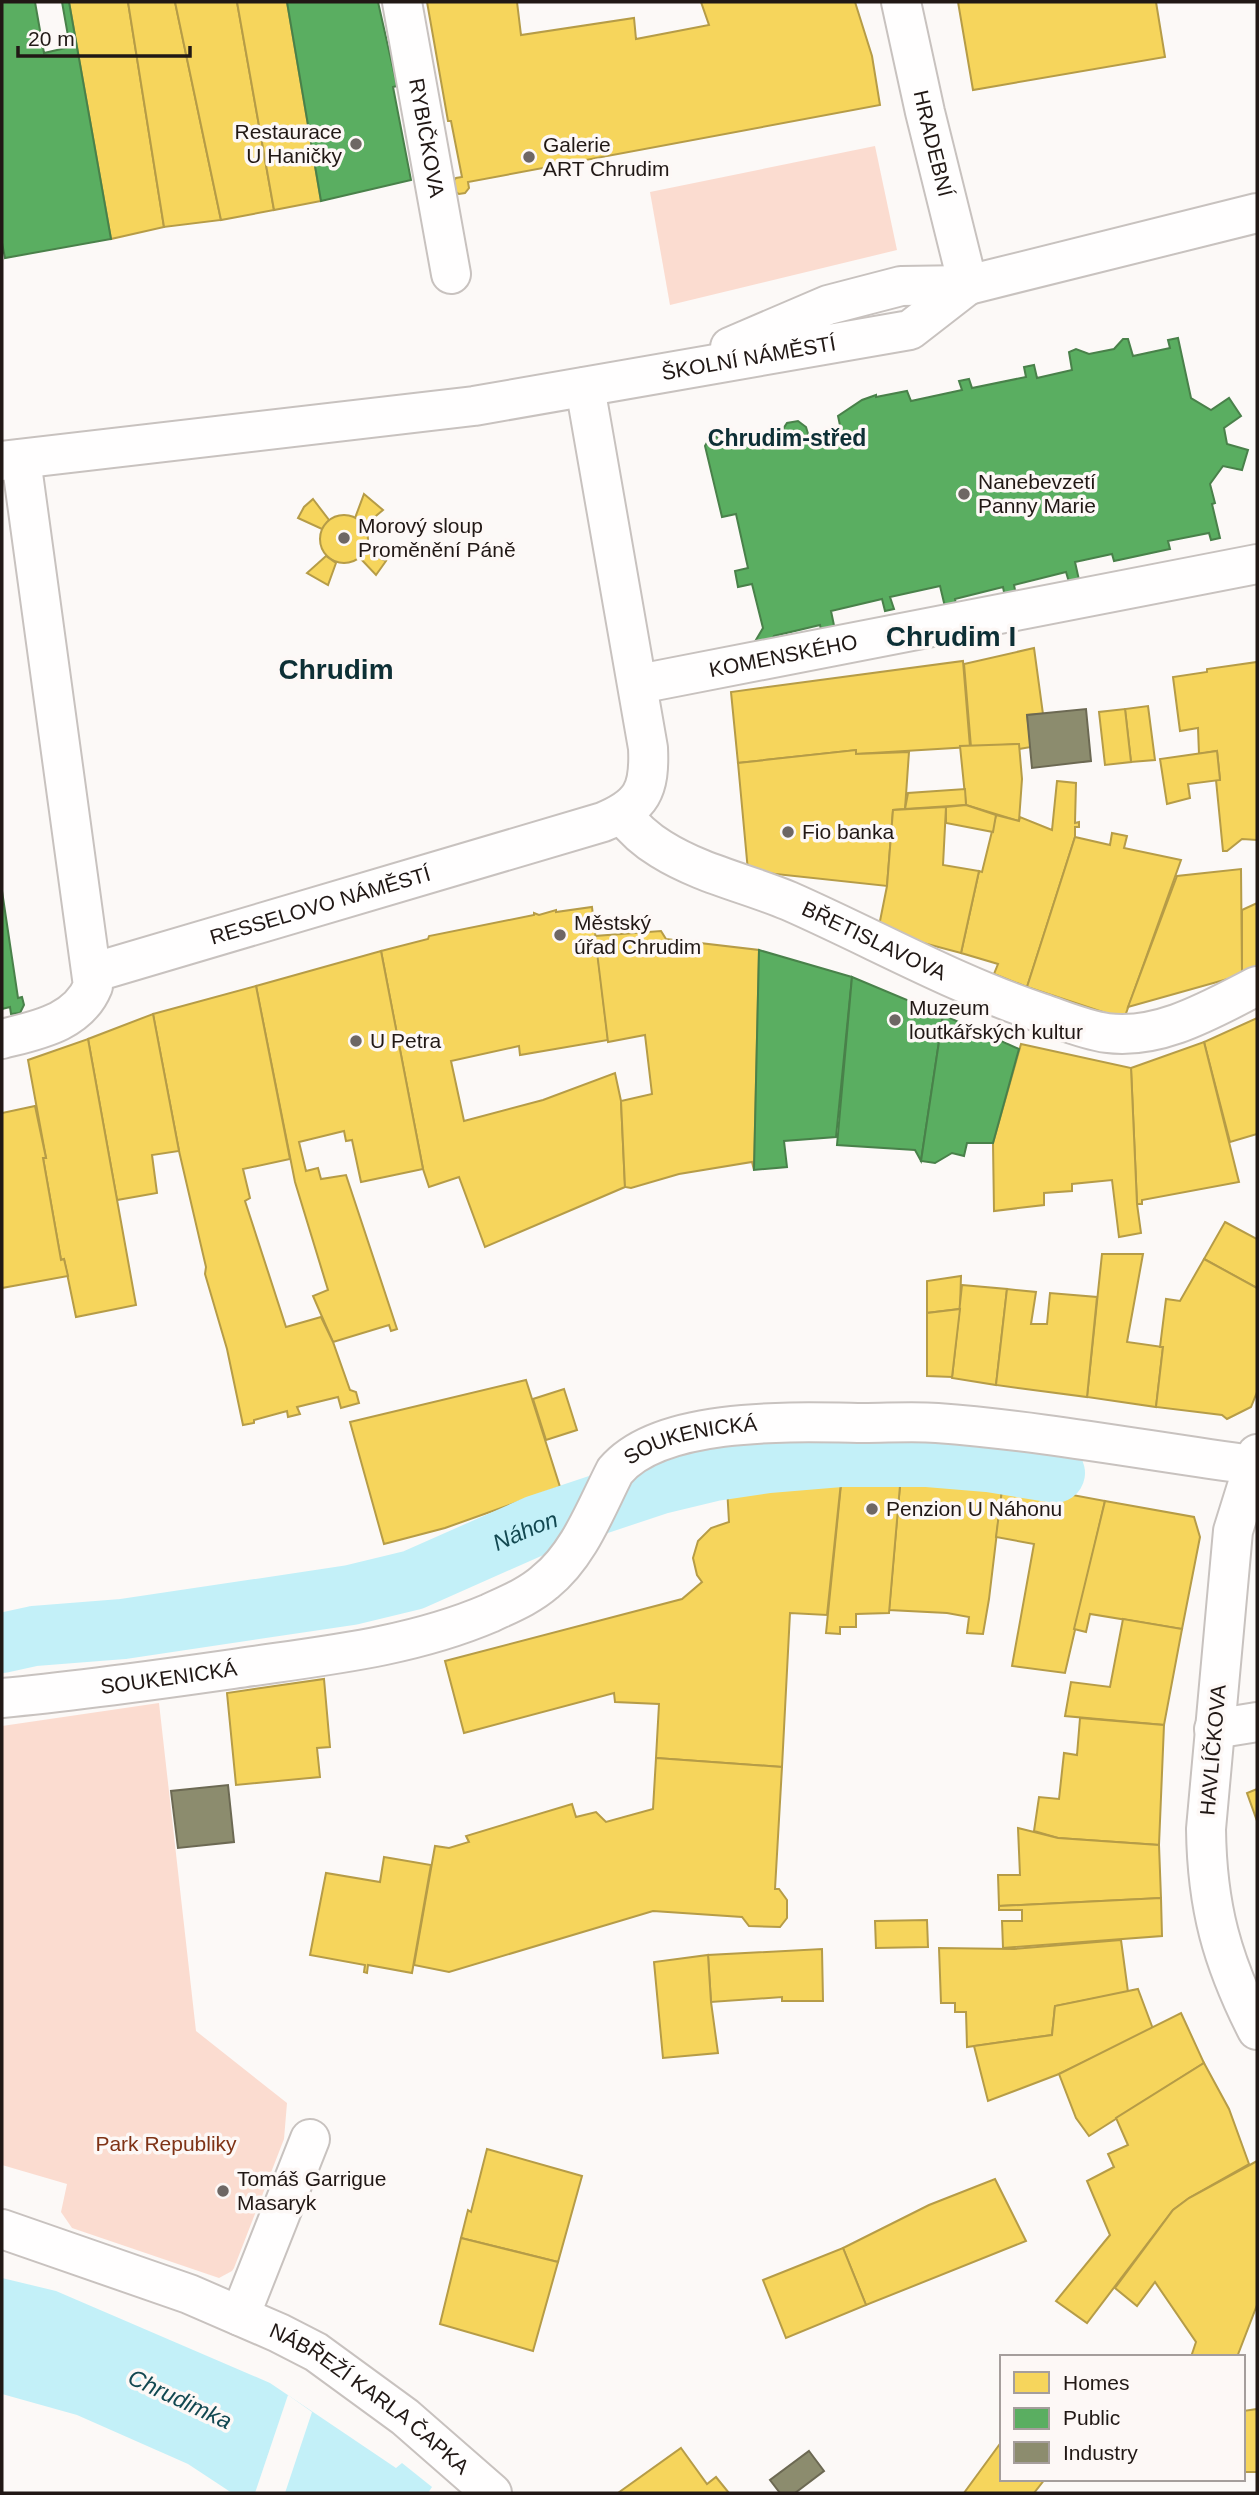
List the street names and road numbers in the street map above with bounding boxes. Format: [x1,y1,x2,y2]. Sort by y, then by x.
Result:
street label: RYBIČKOVA [405,76,449,199]
street label: HRADEBNÍ [910,88,958,199]
street label: ŠKOLNÍ NÁMĚSTÍ [660,331,838,384]
street label: KOMENSKÉHO [707,630,859,681]
street label: RESSELOVO NÁMĚSTÍ [207,862,433,949]
street label: BŘETISLAVOVA [799,896,950,984]
street label: SOUKENICKÁ [619,1412,758,1469]
street label: SOUKENICKÁ [99,1657,239,1698]
street label: HAVLÍČKOVA [1195,1684,1230,1816]
street label: NÁBŘEŽÍ KARLA ČAPKA [266,2318,474,2479]

